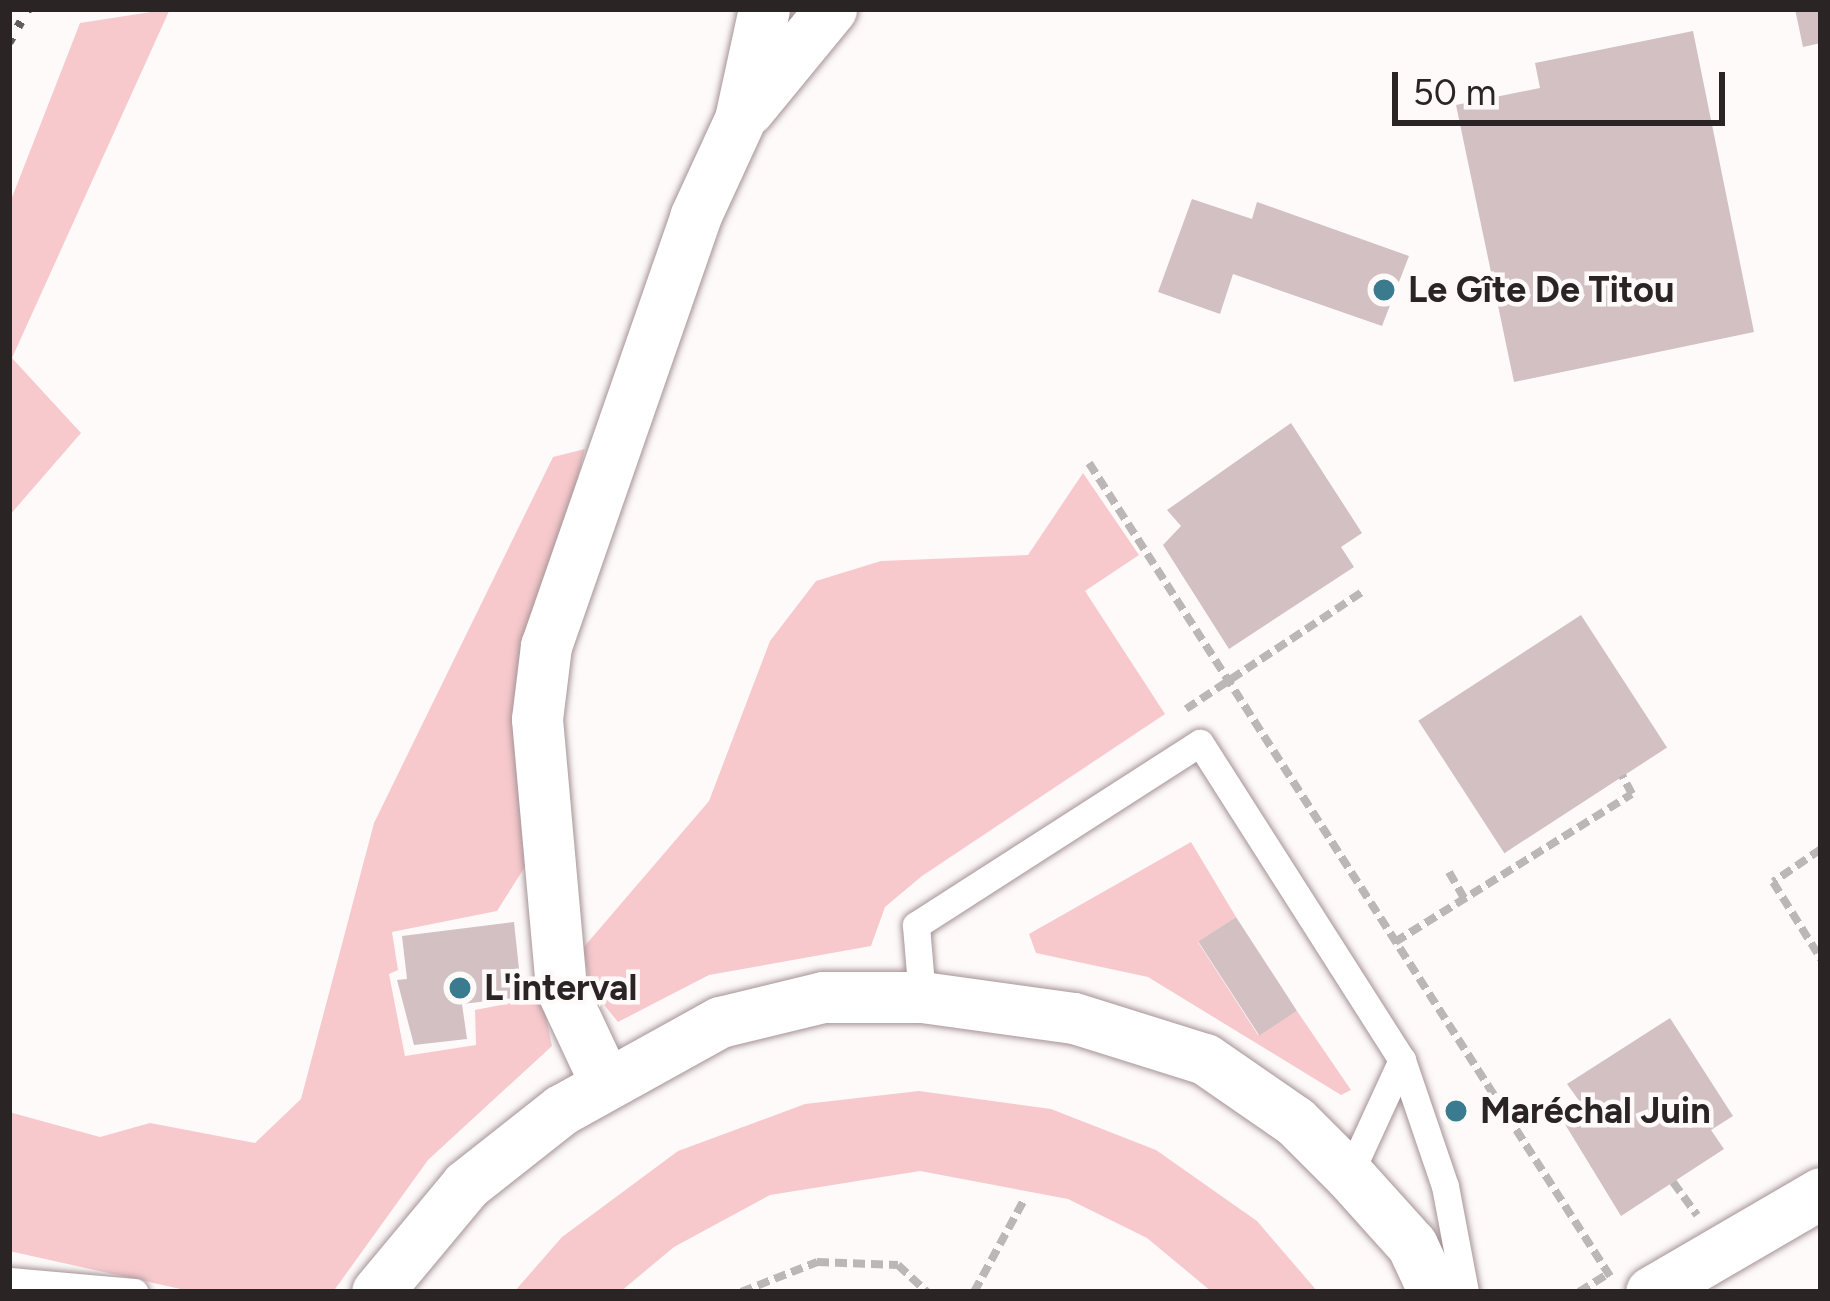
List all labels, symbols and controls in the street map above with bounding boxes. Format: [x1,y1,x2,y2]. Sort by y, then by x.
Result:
scale bar [1398,48,1731,122]
text: 50 m [1413,71,1496,114]
place label: Le Gîte De Titou [1408,268,1674,312]
marker: Le Gîte De Titou [1371,277,1397,303]
place label: L'interval [484,966,637,1010]
marker: L'interval [447,975,473,1001]
place label: Maréchal Juin [1480,1089,1711,1133]
marker: Maréchal Juin [1443,1098,1469,1124]

